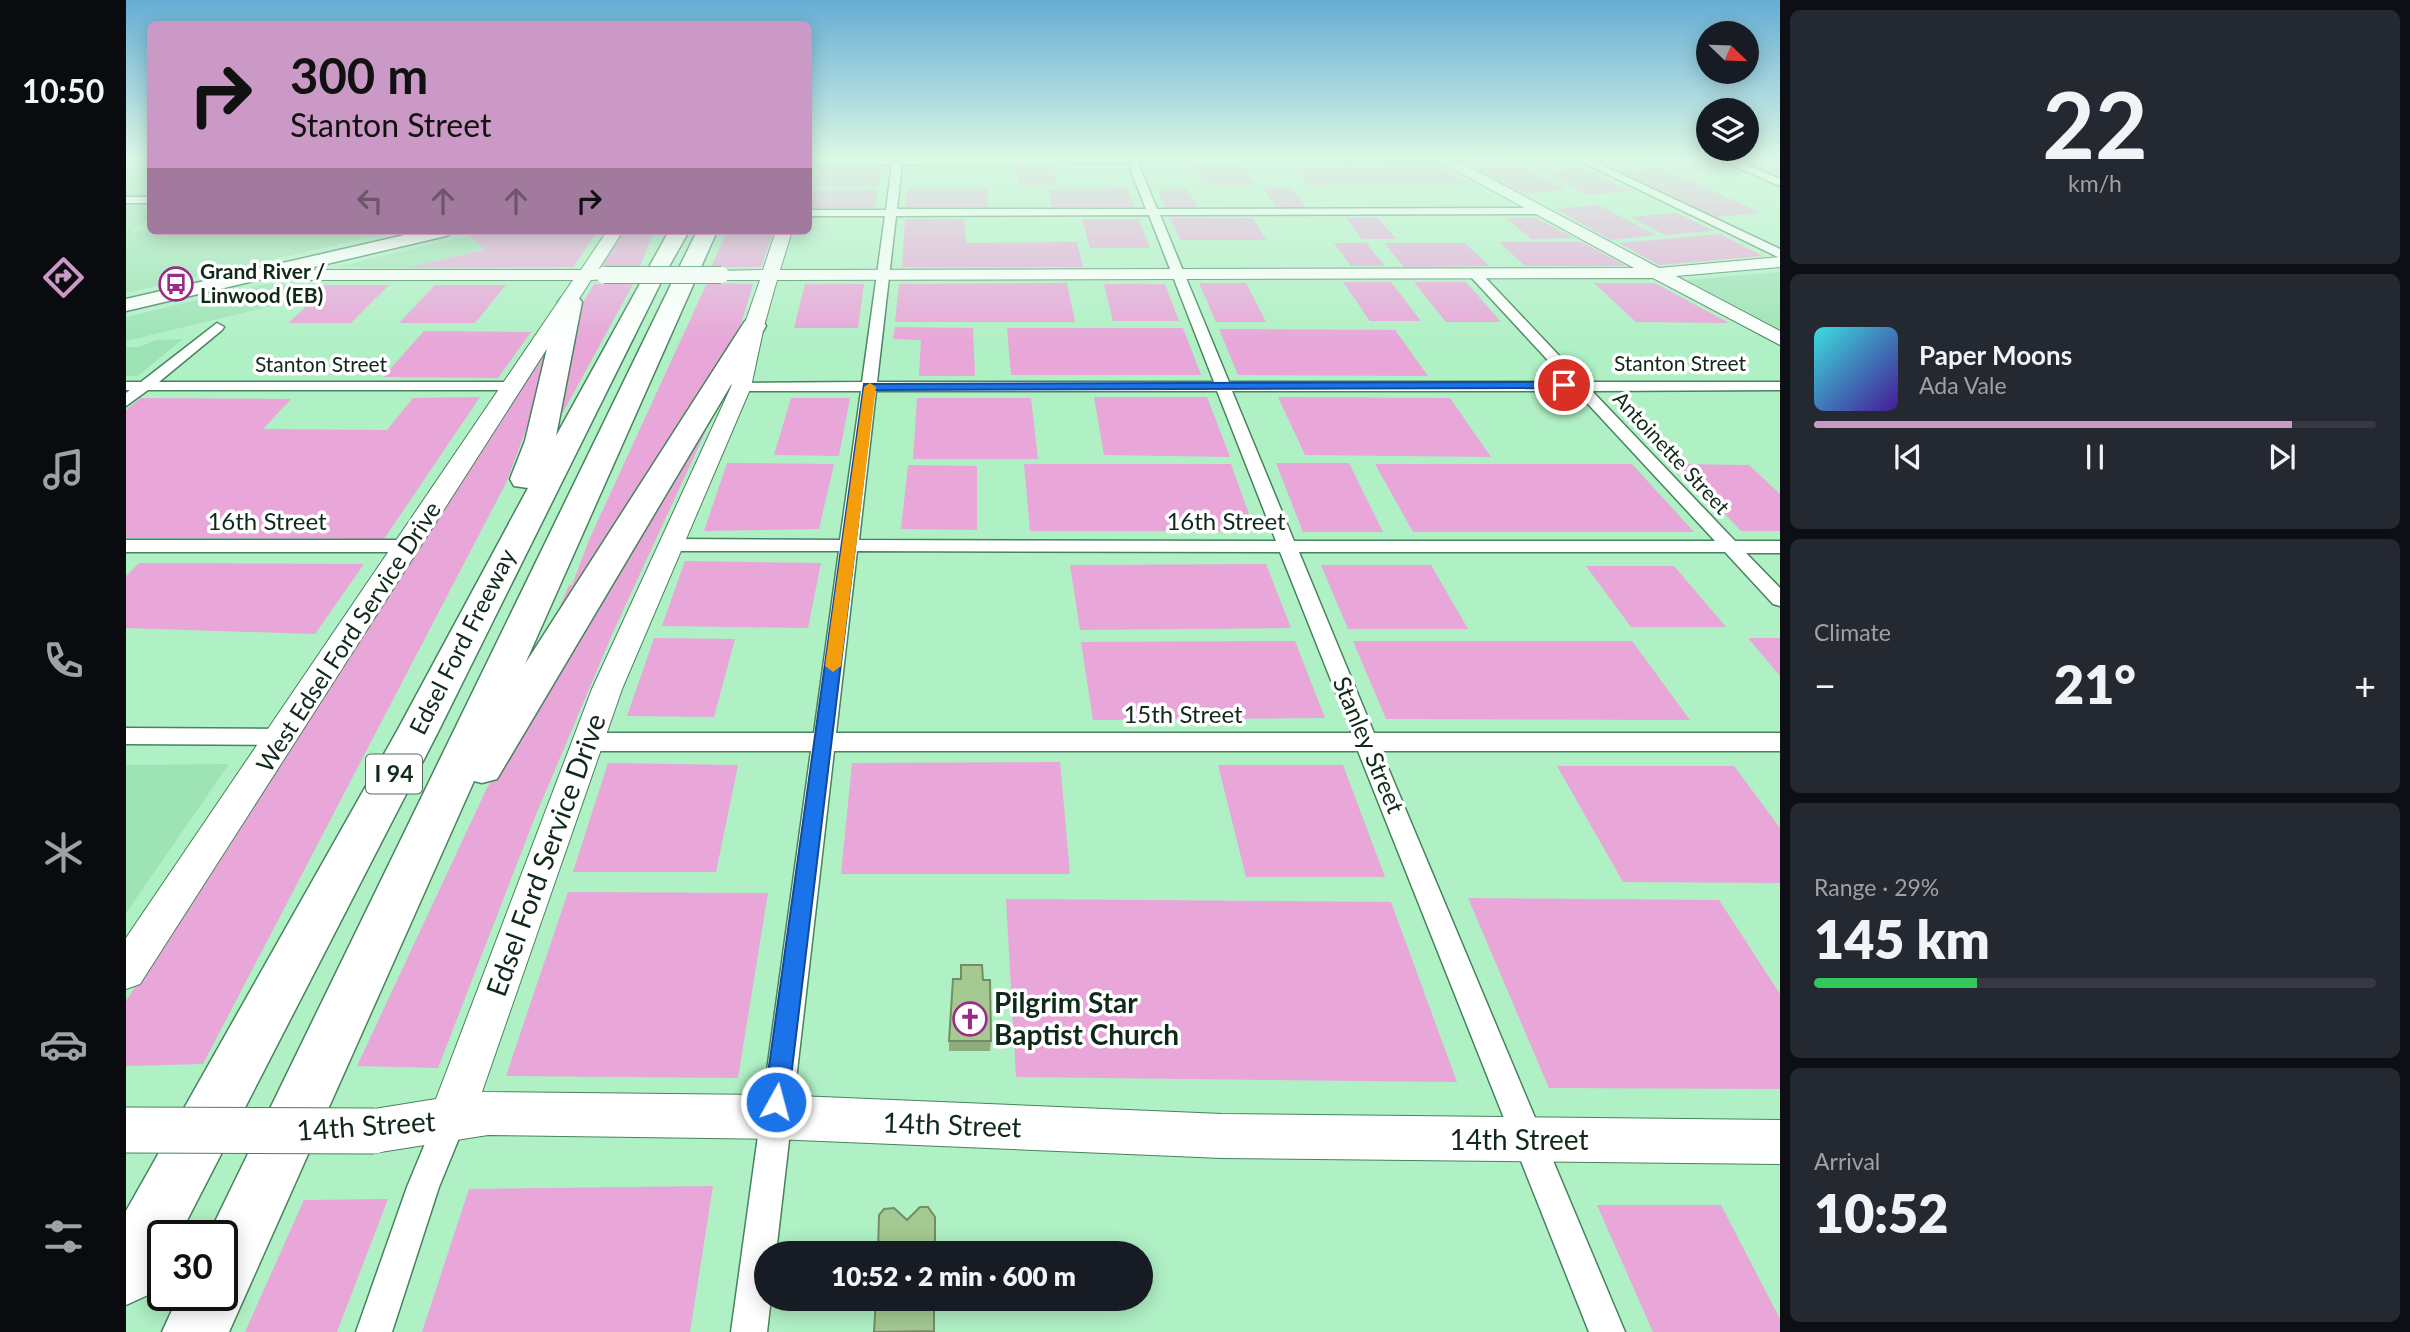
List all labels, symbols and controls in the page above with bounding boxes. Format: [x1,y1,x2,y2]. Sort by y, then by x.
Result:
north arrow [1696,21,1759,84]
map controls [1696,21,1759,161]
text: 300 m [290,46,428,104]
icon: right [175,49,266,140]
text: 22 [2042,69,2148,178]
text: 10:50 [22,71,104,110]
button: layers [1696,98,1759,161]
text: Stanton Street [290,105,492,144]
text: km/h [2068,169,2122,197]
icon: left [351,182,389,220]
icon: ahead [424,182,462,220]
icon: ahead [497,182,535,220]
icon: right [570,182,608,220]
icon: directions [39,253,88,302]
place label: Grand River / Linwood (EB) [200,258,325,307]
bus stop icon: Grand River / Linwood (EB) [157,265,195,303]
text: Paper Moons [1919,339,2072,371]
street label: Stanton Street [1614,350,1747,375]
street label: Stanton Street [255,351,388,376]
pin [1534,355,1594,415]
icon: arrive [1545,366,1583,404]
text: Ada Vale [1919,371,2007,399]
street label: Antoinette Street [1609,385,1736,519]
icon: previous [1889,438,1927,476]
icon: pause [2076,438,2114,476]
icon: next [2263,438,2301,476]
icon: music [39,445,88,494]
street label: West Edsel Ford Service Drive [249,495,446,777]
street label: 16th Street [207,506,327,535]
street label: 16th Street [1166,506,1286,535]
street label: Edsel Ford Freeway [402,543,521,739]
text: Climate [1814,618,1891,646]
icon: phone [39,636,88,685]
text: 21° [2054,653,2136,715]
text: − [1814,662,1836,708]
text: + [2354,662,2376,708]
street label: Stanley Street [1328,672,1411,817]
street label: 15th Street [1123,699,1243,728]
street label: Edsel Ford Service Drive [478,709,612,1000]
road number: I 94 [366,754,422,794]
icon: climate [39,828,88,877]
text: Range · 29% [1814,873,1939,901]
text: 145 km [1814,908,1990,970]
place label: Pilgrim Star Baptist Church [994,985,1179,1051]
church icon: Pilgrim Star Baptist Church [951,1000,989,1038]
icon: car [39,1020,88,1069]
position arrow [739,1065,813,1139]
street label: 14th Street [295,1103,436,1147]
street label: 14th Street [882,1105,1022,1143]
street label: 14th Street [1449,1122,1589,1156]
text: Arrival [1814,1147,1880,1175]
text: 10:52 [1814,1182,1948,1244]
icon: filters [39,1212,88,1261]
speed limit sign: 30 [147,1220,238,1311]
text: 10:52 · 2 min · 600 m [831,1260,1076,1292]

